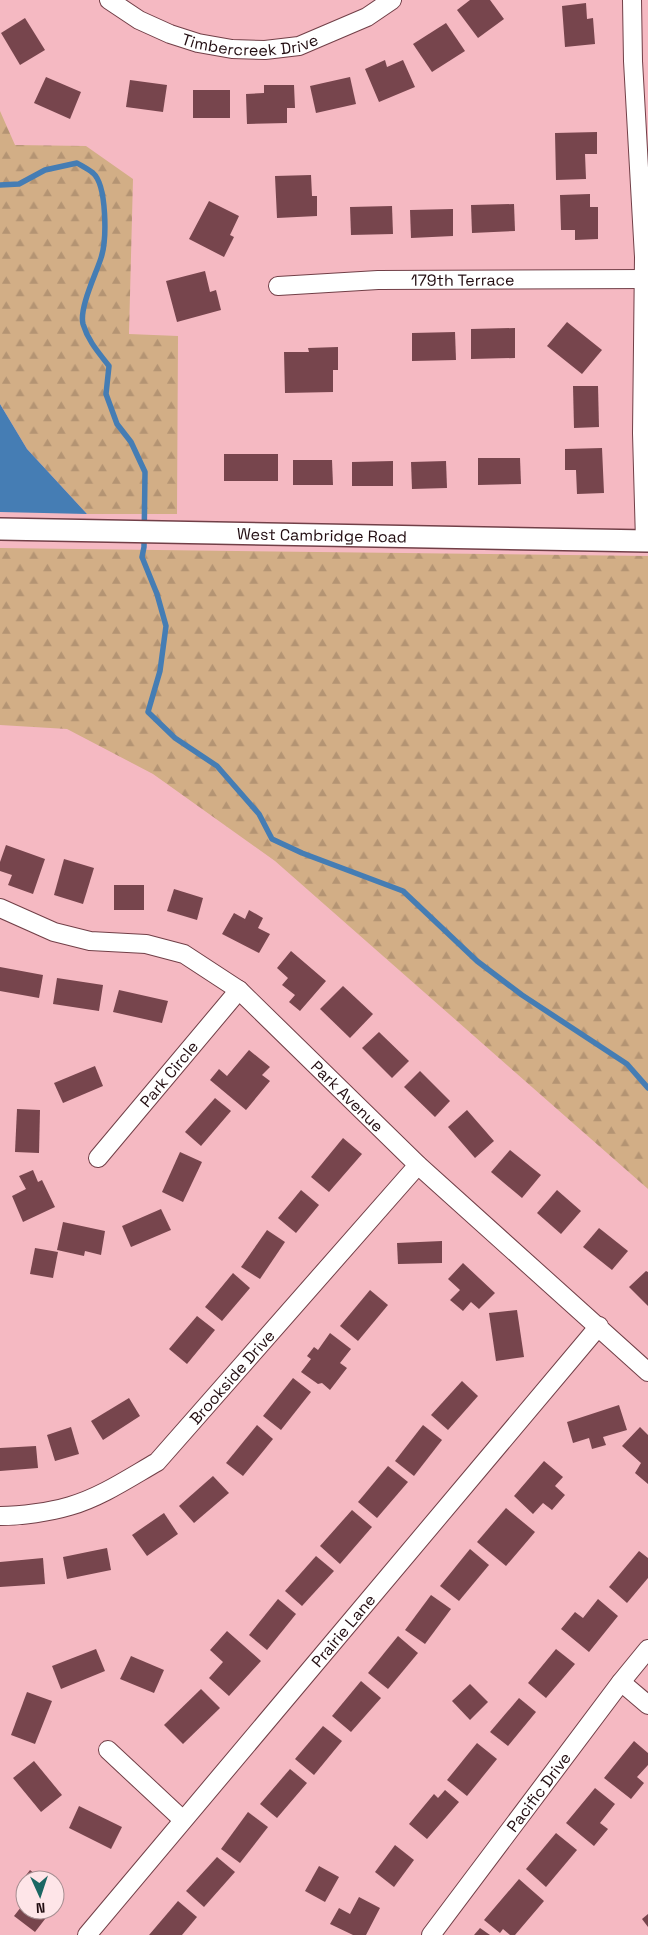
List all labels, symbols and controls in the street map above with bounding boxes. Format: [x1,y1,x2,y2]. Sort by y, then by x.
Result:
street label: Timbercreek Drive [179,28,321,61]
street label: 179th Terrace [411,269,515,291]
street label: West Cambridge Road [237,523,407,548]
street label: Park Circle [135,1037,203,1112]
street label: Park Avenue [306,1056,388,1137]
street label: Brookside Drive [185,1325,279,1429]
street label: Prairie Lane [307,1590,380,1672]
street label: Pacific Drive [502,1748,576,1836]
north arrow [15,1870,65,1920]
text: N [36,1899,46,1917]

